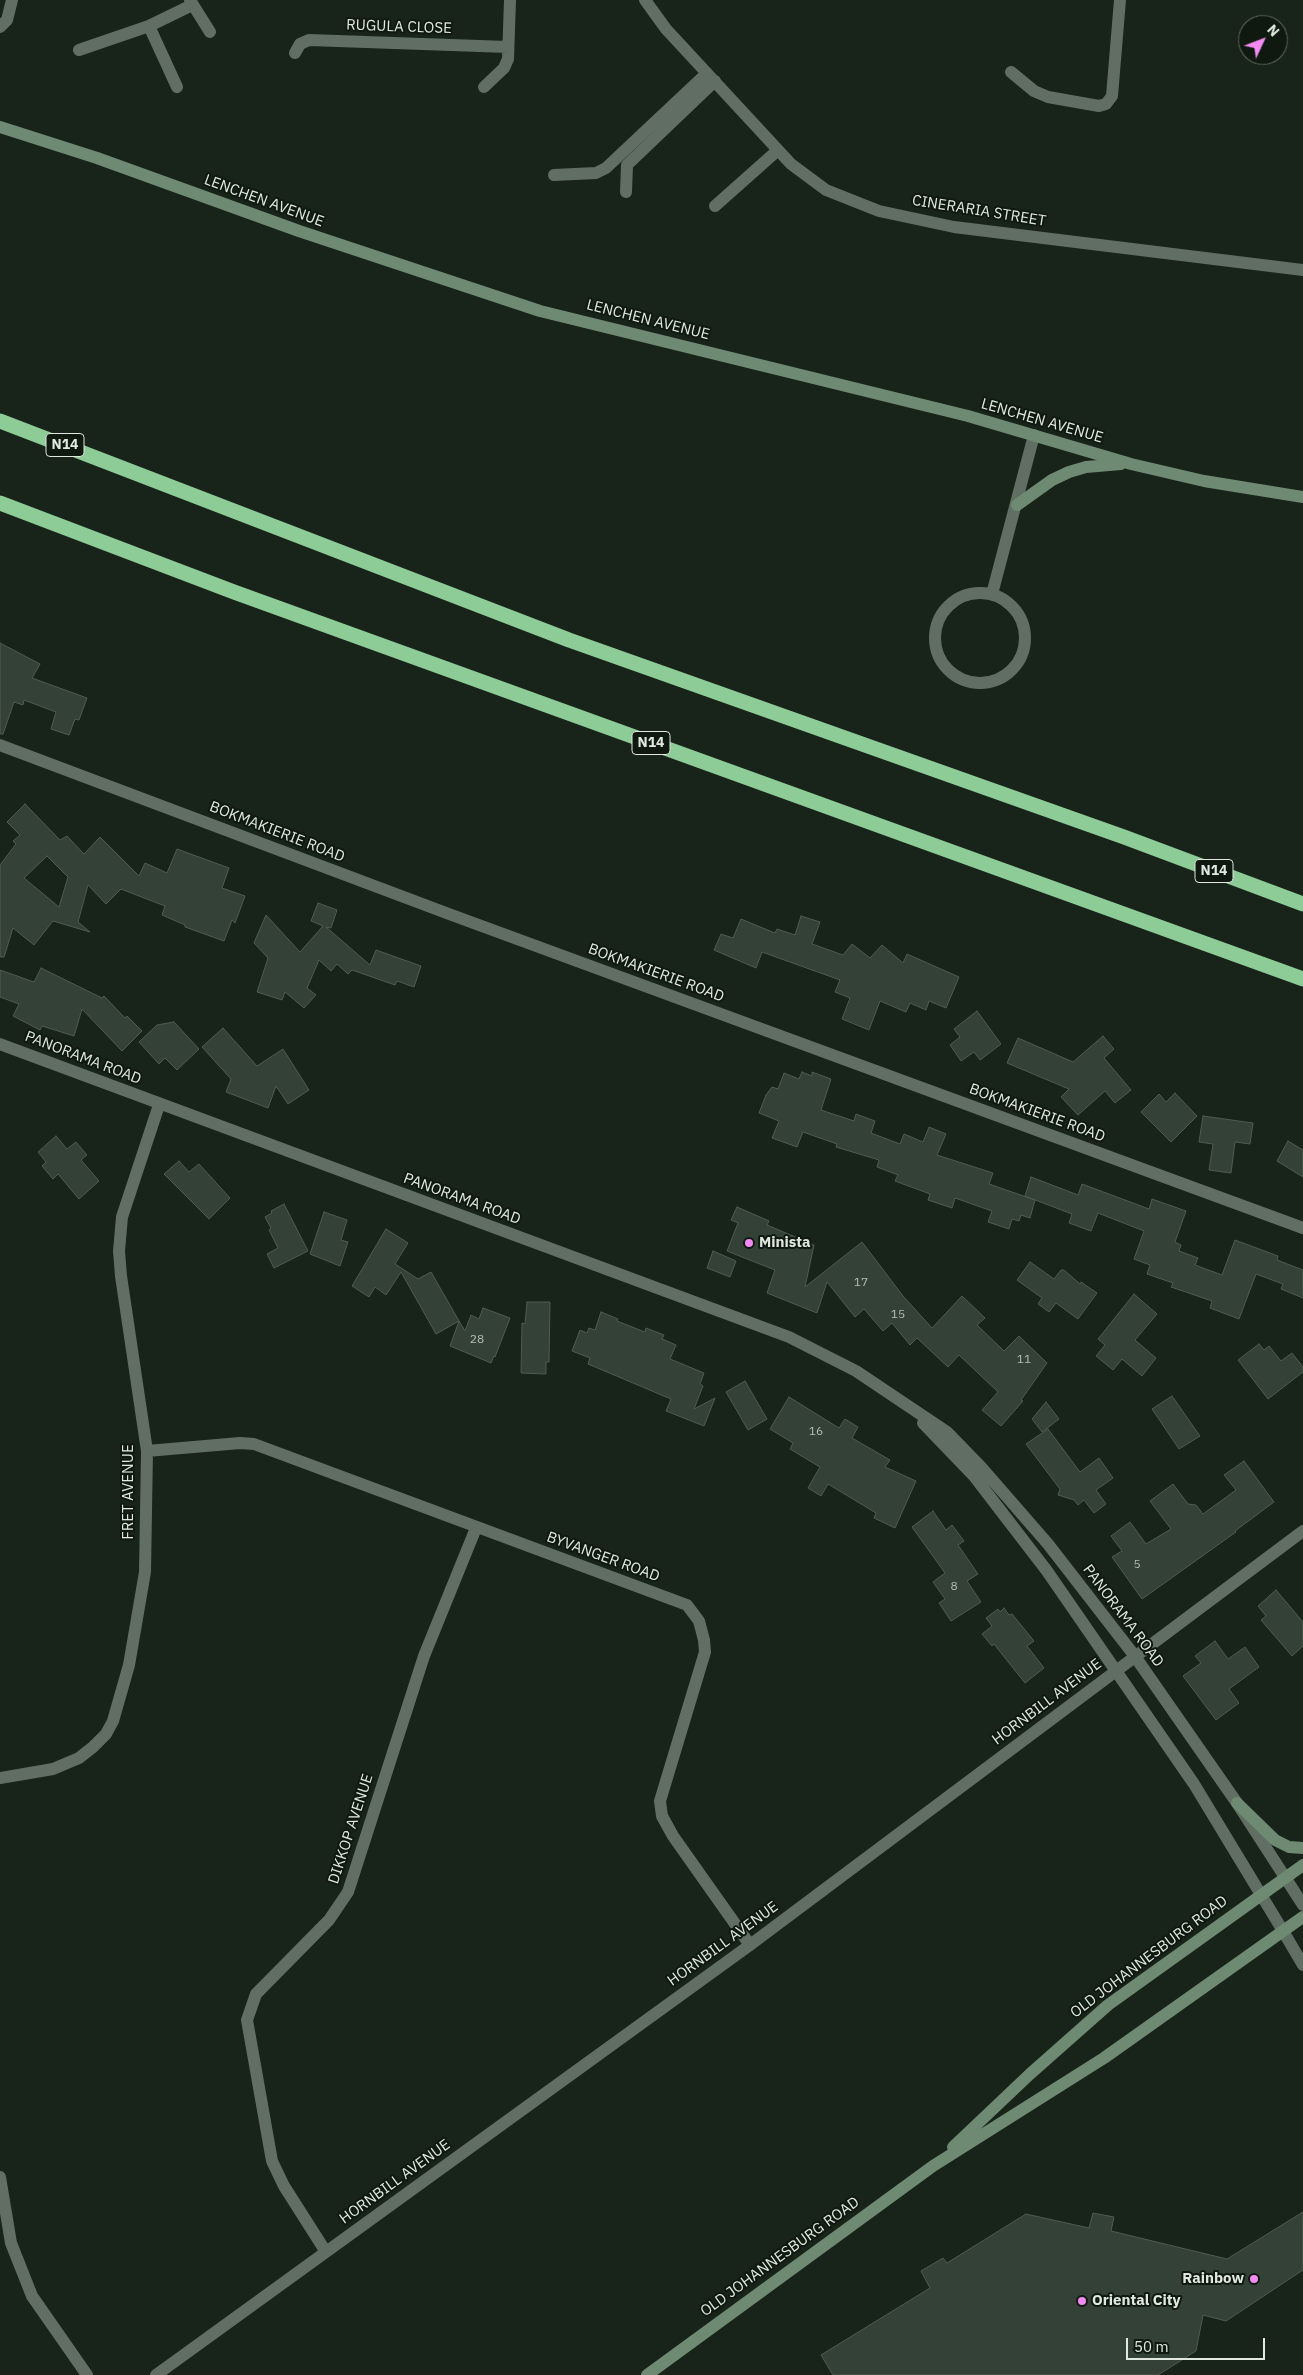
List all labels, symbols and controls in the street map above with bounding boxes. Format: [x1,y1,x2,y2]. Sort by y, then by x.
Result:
north arrow [1238,15,1288,65]
street label: RUGULA CLOSE [346,16,452,38]
text: N [1263,21,1283,40]
street label: LENCHEN AVENUE [202,171,326,231]
street label: CINERARIA STREET [911,192,1047,230]
street label: LENCHEN AVENUE [585,296,711,344]
street label: LENCHEN AVENUE [979,395,1105,447]
road number: N14 [46,434,84,456]
road number: N14 [632,731,670,754]
street label: BOKMAKIERIE ROAD [207,798,347,866]
road number: N14 [1195,859,1233,882]
street label: BOKMAKIERIE ROAD [586,940,726,1006]
street label: PANORAMA ROAD [22,1027,144,1089]
street label: BOKMAKIERIE ROAD [967,1080,1107,1146]
street label: PANORAMA ROAD [401,1169,523,1229]
place label: Minista [759,1234,811,1252]
marker: Minista [743,1237,755,1249]
house number: 17 [854,1276,868,1290]
house number: 15 [891,1308,905,1322]
house number: 28 [470,1333,484,1347]
house number: 11 [1017,1353,1031,1367]
house number: 16 [809,1425,823,1439]
street label: FRET AVENUE [120,1444,138,1540]
street label: BYVANGER ROAD [544,1528,662,1586]
house number: 5 [1133,1558,1141,1572]
street label: PANORAMA ROAD [1079,1561,1167,1671]
house number: 8 [950,1580,958,1594]
street label: HORNBILL AVENUE [989,1655,1105,1749]
street label: DIKKOP AVENUE [325,1772,377,1886]
street label: OLD JOHANNESBURG ROAD [1067,1892,1231,2022]
street label: HORNBILL AVENUE [664,1898,782,1990]
street label: HORNBILL AVENUE [336,2136,454,2228]
street label: OLD JOHANNESBURG ROAD [697,2193,863,2321]
place label: Rainbow [1182,2270,1244,2288]
marker: Rainbow [1248,2273,1260,2285]
place label: Oriental City [1092,2292,1181,2310]
marker: Oriental City [1076,2295,1088,2307]
scale bar [1128,2328,1267,2360]
text: 50 m [1134,2337,1169,2356]

